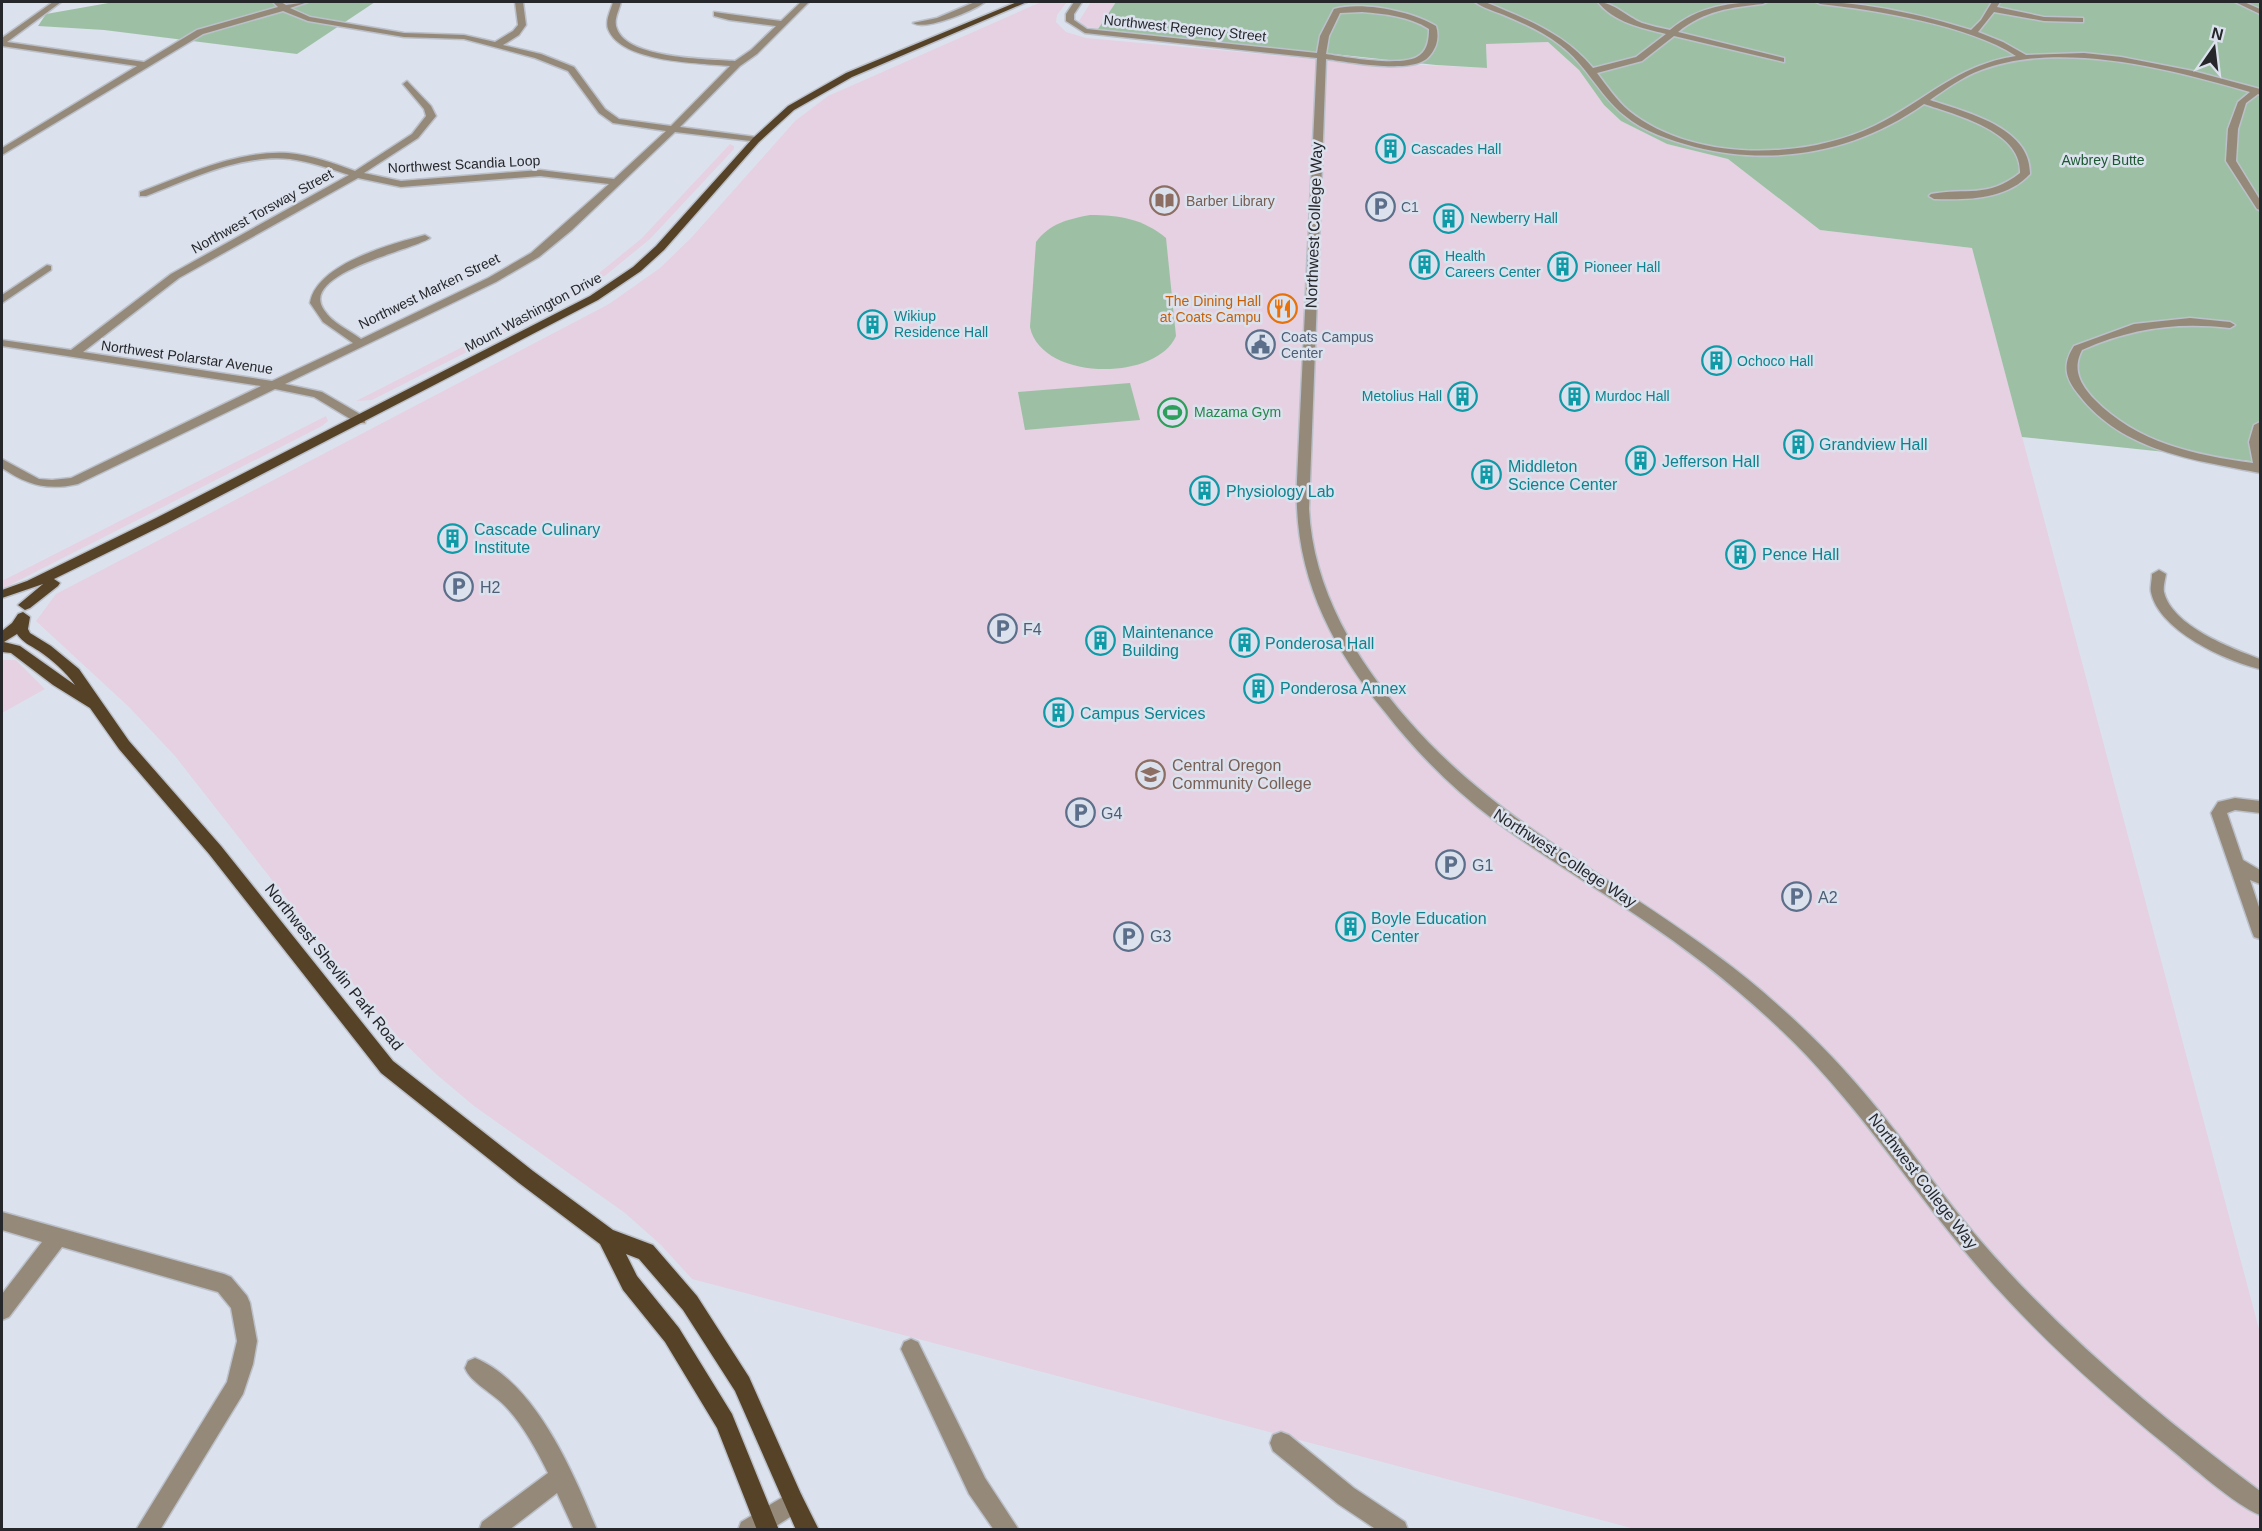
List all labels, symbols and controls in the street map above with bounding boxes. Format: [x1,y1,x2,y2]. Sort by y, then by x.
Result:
street label: Northwest Regency Street [1103,12,1267,45]
north arrow [2184,18,2244,78]
text: N [2210,24,2225,44]
building icon: Cascades Hall [1374,133,1406,165]
street label: Northwest College Way [1303,141,1325,309]
place label: Cascades Hall [1411,141,1501,157]
street label: Northwest Scandia Loop [387,152,541,176]
park label: Awbrey Butte [2061,152,2145,168]
street label: Northwest Torsway Street [188,165,336,257]
library icon: Barber Library [1149,185,1181,217]
parking icon: C1 [1364,191,1396,223]
place label: Barber Library [1186,193,1275,209]
place label: C1 [1401,199,1419,215]
building icon: Newberry Hall [1433,202,1465,234]
place label: Newberry Hall [1470,210,1558,226]
building icon: Health Careers Center [1408,248,1440,280]
place label: Health Careers Center [1445,248,1541,280]
street label: Northwest Marken Street [356,250,502,332]
building icon: Pioneer Hall [1547,251,1579,283]
place label: Pioneer Hall [1584,259,1660,275]
street label: Mount Washington Drive [462,269,604,355]
place label: The Dining Hall at Coats Campu [1160,293,1261,325]
restaurant icon: The Dining Hall at Coats Campu [1266,293,1298,325]
building icon: Wikiup Residence Hall [857,308,889,340]
place label: Wikiup Residence Hall [894,308,988,340]
public building icon: Coats Campus Center [1244,329,1276,361]
place label: Coats Campus Center [1281,329,1374,361]
street label: Northwest Polarstar Avenue [100,337,274,377]
building icon: Ochoco Hall [1700,345,1732,377]
place label: Ochoco Hall [1737,353,1813,369]
building icon: Metolius Hall [1447,380,1479,412]
building icon: Murdoc Hall [1558,380,1590,412]
place label: Metolius Hall [1362,388,1442,404]
place label: Murdoc Hall [1595,388,1670,404]
sports icon: Mazama Gym [1157,396,1189,428]
place label: Mazama Gym [1194,404,1281,420]
building icon: Grandview Hall [1782,428,1814,460]
place label: Grandview Hall [1819,436,1927,453]
building icon: Jefferson Hall [1625,445,1657,477]
place label: Jefferson Hall [1662,453,1760,470]
place label: Middleton Science Center [1508,458,1618,493]
building icon: Middleton Science Center [1471,459,1503,491]
building icon: Physiology Lab [1189,475,1221,507]
place label: Physiology Lab [1226,483,1335,500]
place label: Cascade Culinary Institute [474,521,600,556]
building icon: Cascade Culinary Institute [437,522,469,554]
building icon: Pence Hall [1725,538,1757,570]
place label: Pence Hall [1762,546,1839,563]
parking icon: H2 [443,571,475,603]
place label: H2 [480,579,501,596]
parking icon: F4 [986,613,1018,645]
place label: F4 [1023,621,1042,638]
place label: Maintenance Building [1122,624,1214,659]
building icon: Maintenance Building [1085,625,1117,657]
building icon: Ponderosa Hall [1228,627,1260,659]
place label: Ponderosa Hall [1265,635,1374,652]
building icon: Ponderosa Annex [1243,672,1275,704]
place label: Ponderosa Annex [1280,680,1406,697]
building icon: Campus Services [1043,697,1075,729]
place label: Campus Services [1080,705,1205,722]
place label: Central Oregon Community College [1172,757,1312,792]
school or university icon: Central Oregon Community College [1135,758,1167,790]
parking icon: G4 [1064,797,1096,829]
place label: G4 [1101,805,1122,822]
street label: Northwest College Way [1491,806,1639,910]
parking icon: G1 [1435,849,1467,881]
place label: G1 [1472,857,1493,874]
street label: Northwest Shevlin Park Road [262,880,406,1054]
parking icon: A2 [1781,881,1813,913]
place label: A2 [1818,889,1838,906]
place label: Boyle Education Center [1371,910,1487,945]
building icon: Boyle Education Center [1334,911,1366,943]
parking icon: G3 [1113,920,1145,952]
place label: G3 [1150,928,1171,945]
street label: Northwest College Way [1865,1110,1981,1252]

